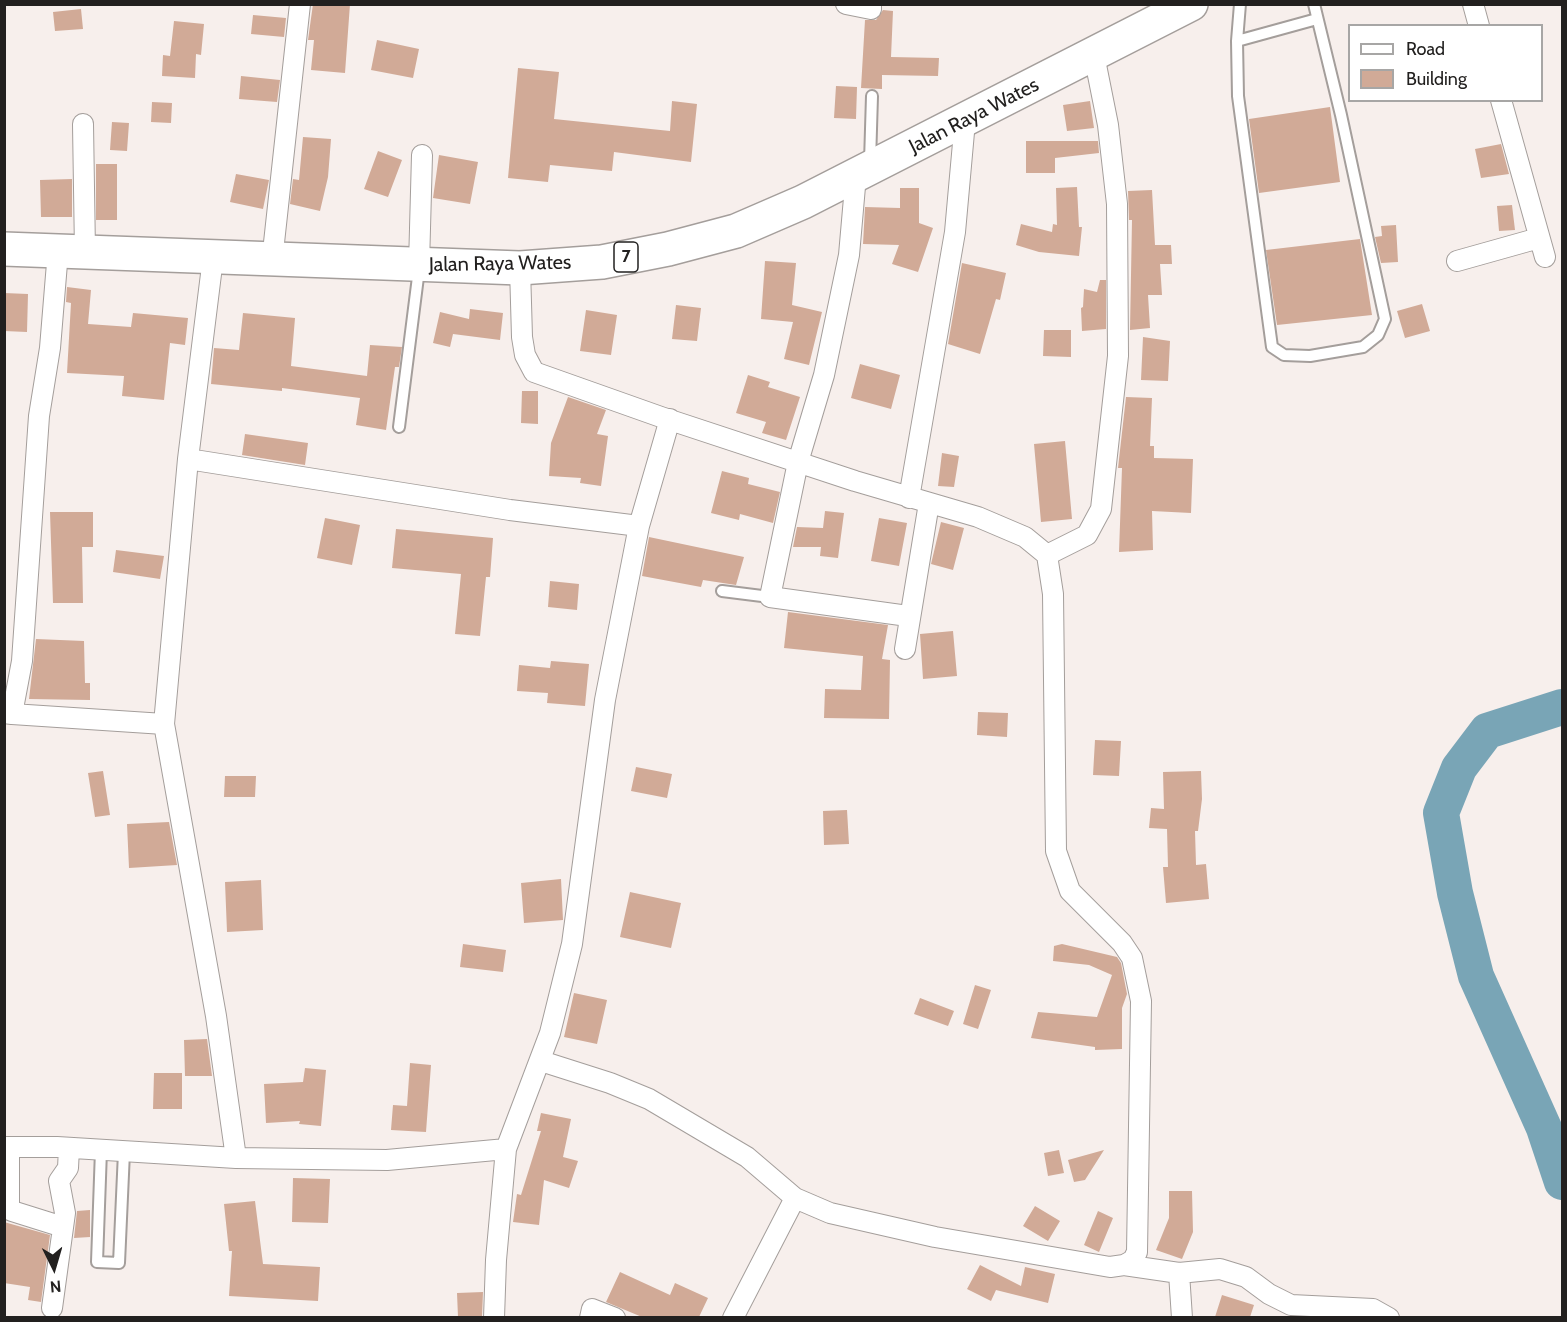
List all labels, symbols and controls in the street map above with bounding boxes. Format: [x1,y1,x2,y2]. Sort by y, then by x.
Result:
legend [1348,24,1543,102]
text: Road [1406,38,1445,60]
text: Building [1406,68,1467,90]
street label: Jalan Raya Wates [905,73,1043,159]
road number: 7 [614,242,638,272]
street label: Jalan Raya Wates [429,251,571,277]
north arrow [24,1238,84,1298]
text: N [49,1276,62,1296]

